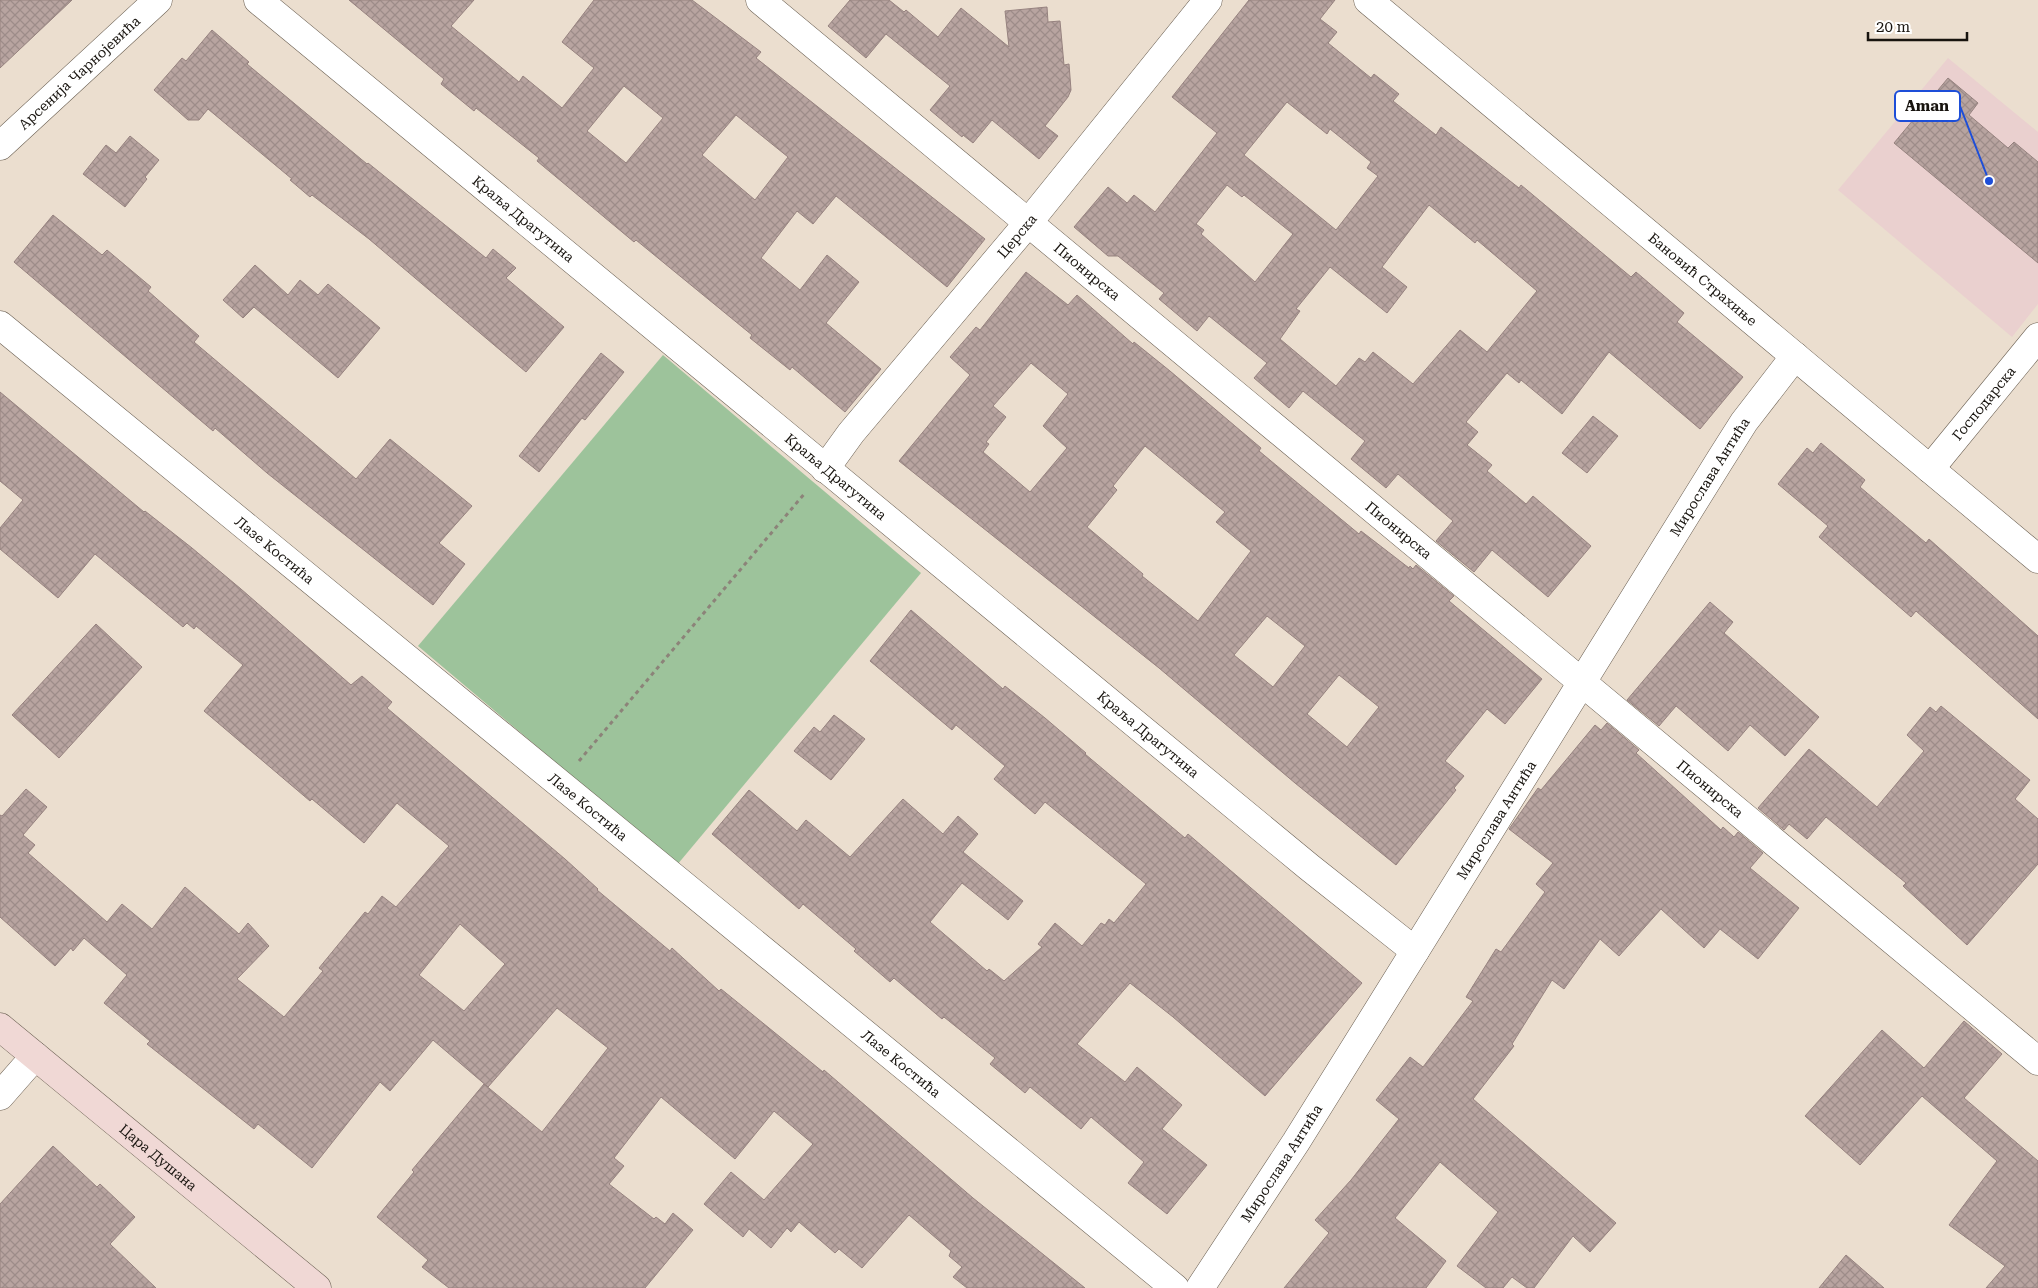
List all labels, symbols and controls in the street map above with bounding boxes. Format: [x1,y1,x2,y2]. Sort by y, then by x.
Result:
scale bar [1868,10,1967,42]
street label: Арсенија Чарнојевића [15,12,144,133]
text: 20 m [1876,18,1911,36]
callout: Aman [1895,91,1960,121]
text: Aman [1905,97,1949,115]
street label: Краља Драгутина [469,172,578,266]
street label: Церска [994,211,1040,261]
street label: Бановић Страхиње [1645,230,1760,329]
street label: Пионирска [1051,239,1124,304]
street label: Господарска [1949,363,2019,443]
street label: Мирослава Антића [1667,414,1753,539]
street label: Краља Драгутина [782,430,890,523]
street label: Пионирска [1362,498,1435,562]
street label: Лазе Костића [232,513,318,587]
street label: Краља Драгутина [1094,688,1202,781]
street label: Мирослава Антића [1453,757,1540,882]
street label: Пионирска [1674,757,1747,821]
street label: Лазе Костића [545,770,631,844]
street label: Лазе Костића [858,1026,944,1101]
street label: Мирослава Антића [1238,1101,1326,1225]
street label: Цара Душана [116,1121,201,1194]

